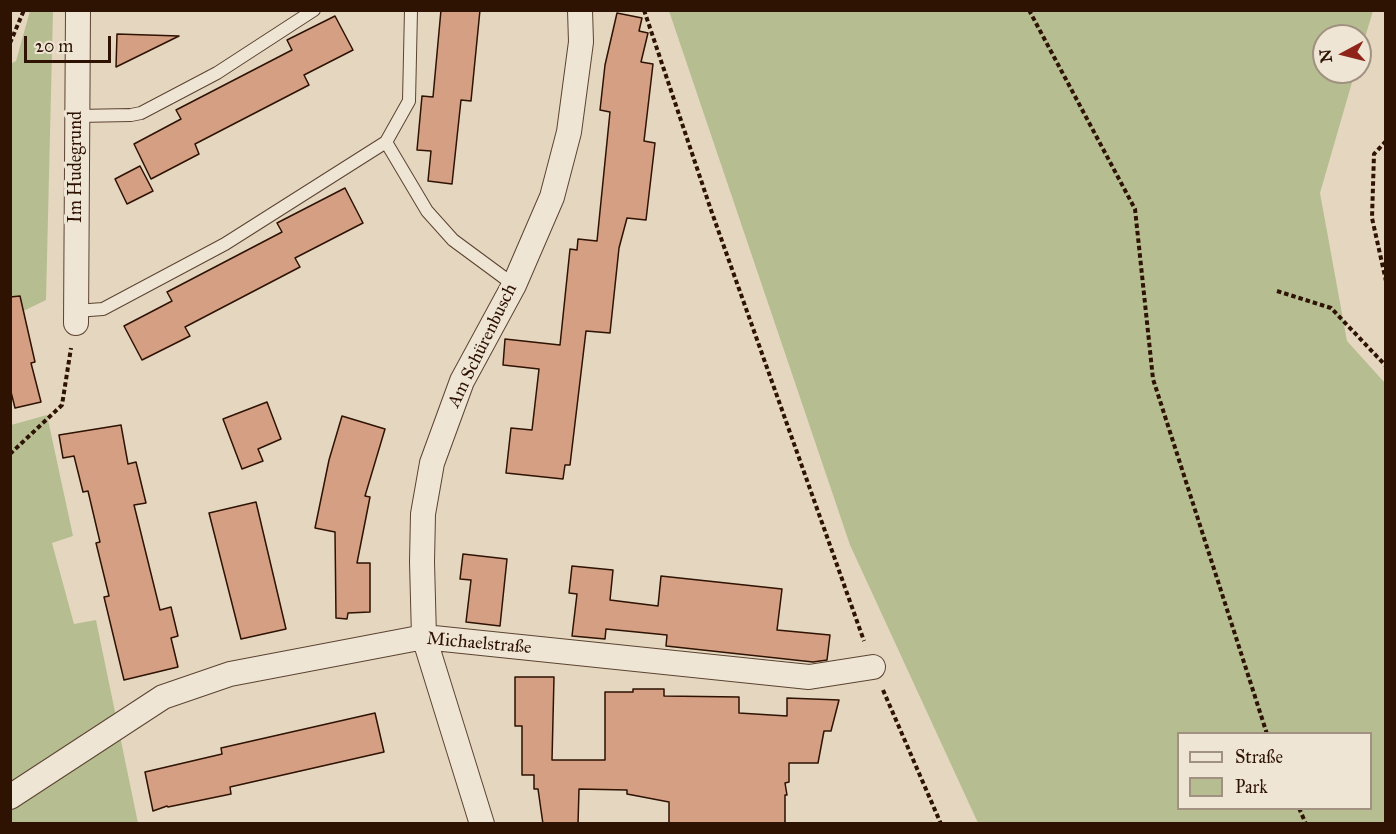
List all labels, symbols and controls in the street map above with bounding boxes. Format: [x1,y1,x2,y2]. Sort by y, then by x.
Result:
scale bar [27,24,114,62]
north arrow [1312,24,1372,84]
text: 20 m [35,35,73,57]
text: N [1315,48,1336,64]
street label: Im Hudegrund [66,111,88,223]
street label: Am Schürenbusch [444,281,522,411]
street label: Michaelstraße [426,629,532,659]
legend [1177,732,1372,810]
text: Straße [1235,746,1283,768]
text: Park [1235,776,1268,798]

